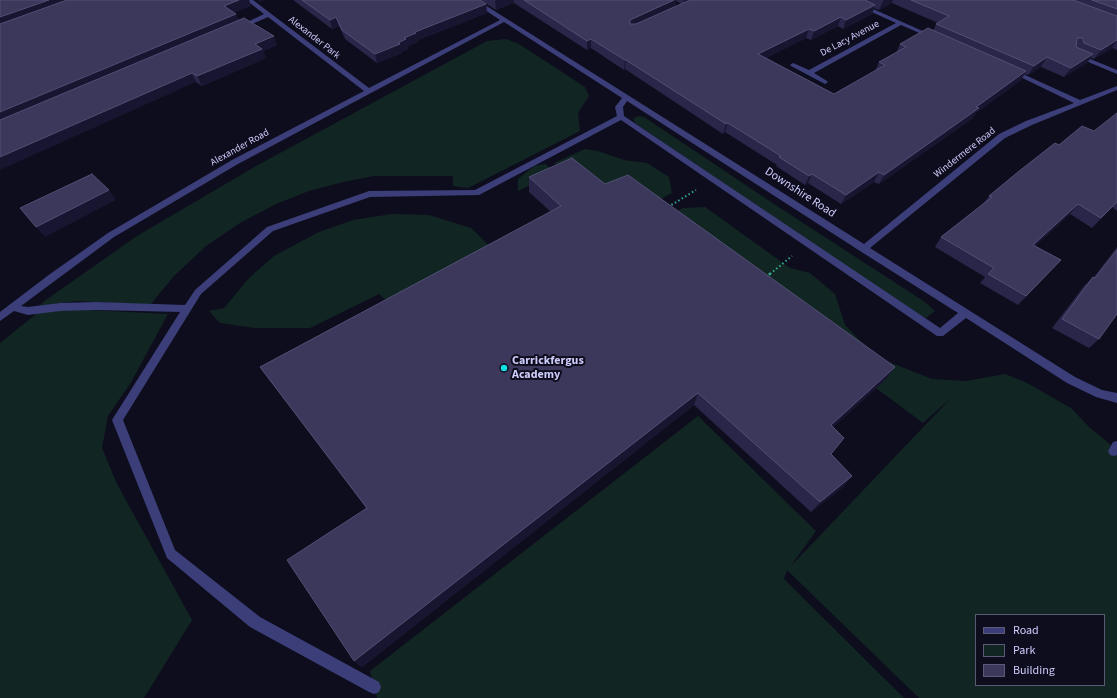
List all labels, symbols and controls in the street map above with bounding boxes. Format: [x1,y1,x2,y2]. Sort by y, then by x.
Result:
street label: Alexander Park [286,14,342,62]
street label: De Lacy Avenue [818,18,882,60]
street label: Windermere Road [932,125,998,181]
street label: Alexander Road [209,127,271,169]
street label: Downshire Road [762,165,838,221]
place label: Carrickfergus Academy [512,354,584,382]
marker: Carrickfergus Academy [499,363,509,373]
legend [975,614,1105,686]
text: Road [1013,622,1039,639]
text: Park [1013,642,1035,659]
text: Building [1013,662,1055,679]

